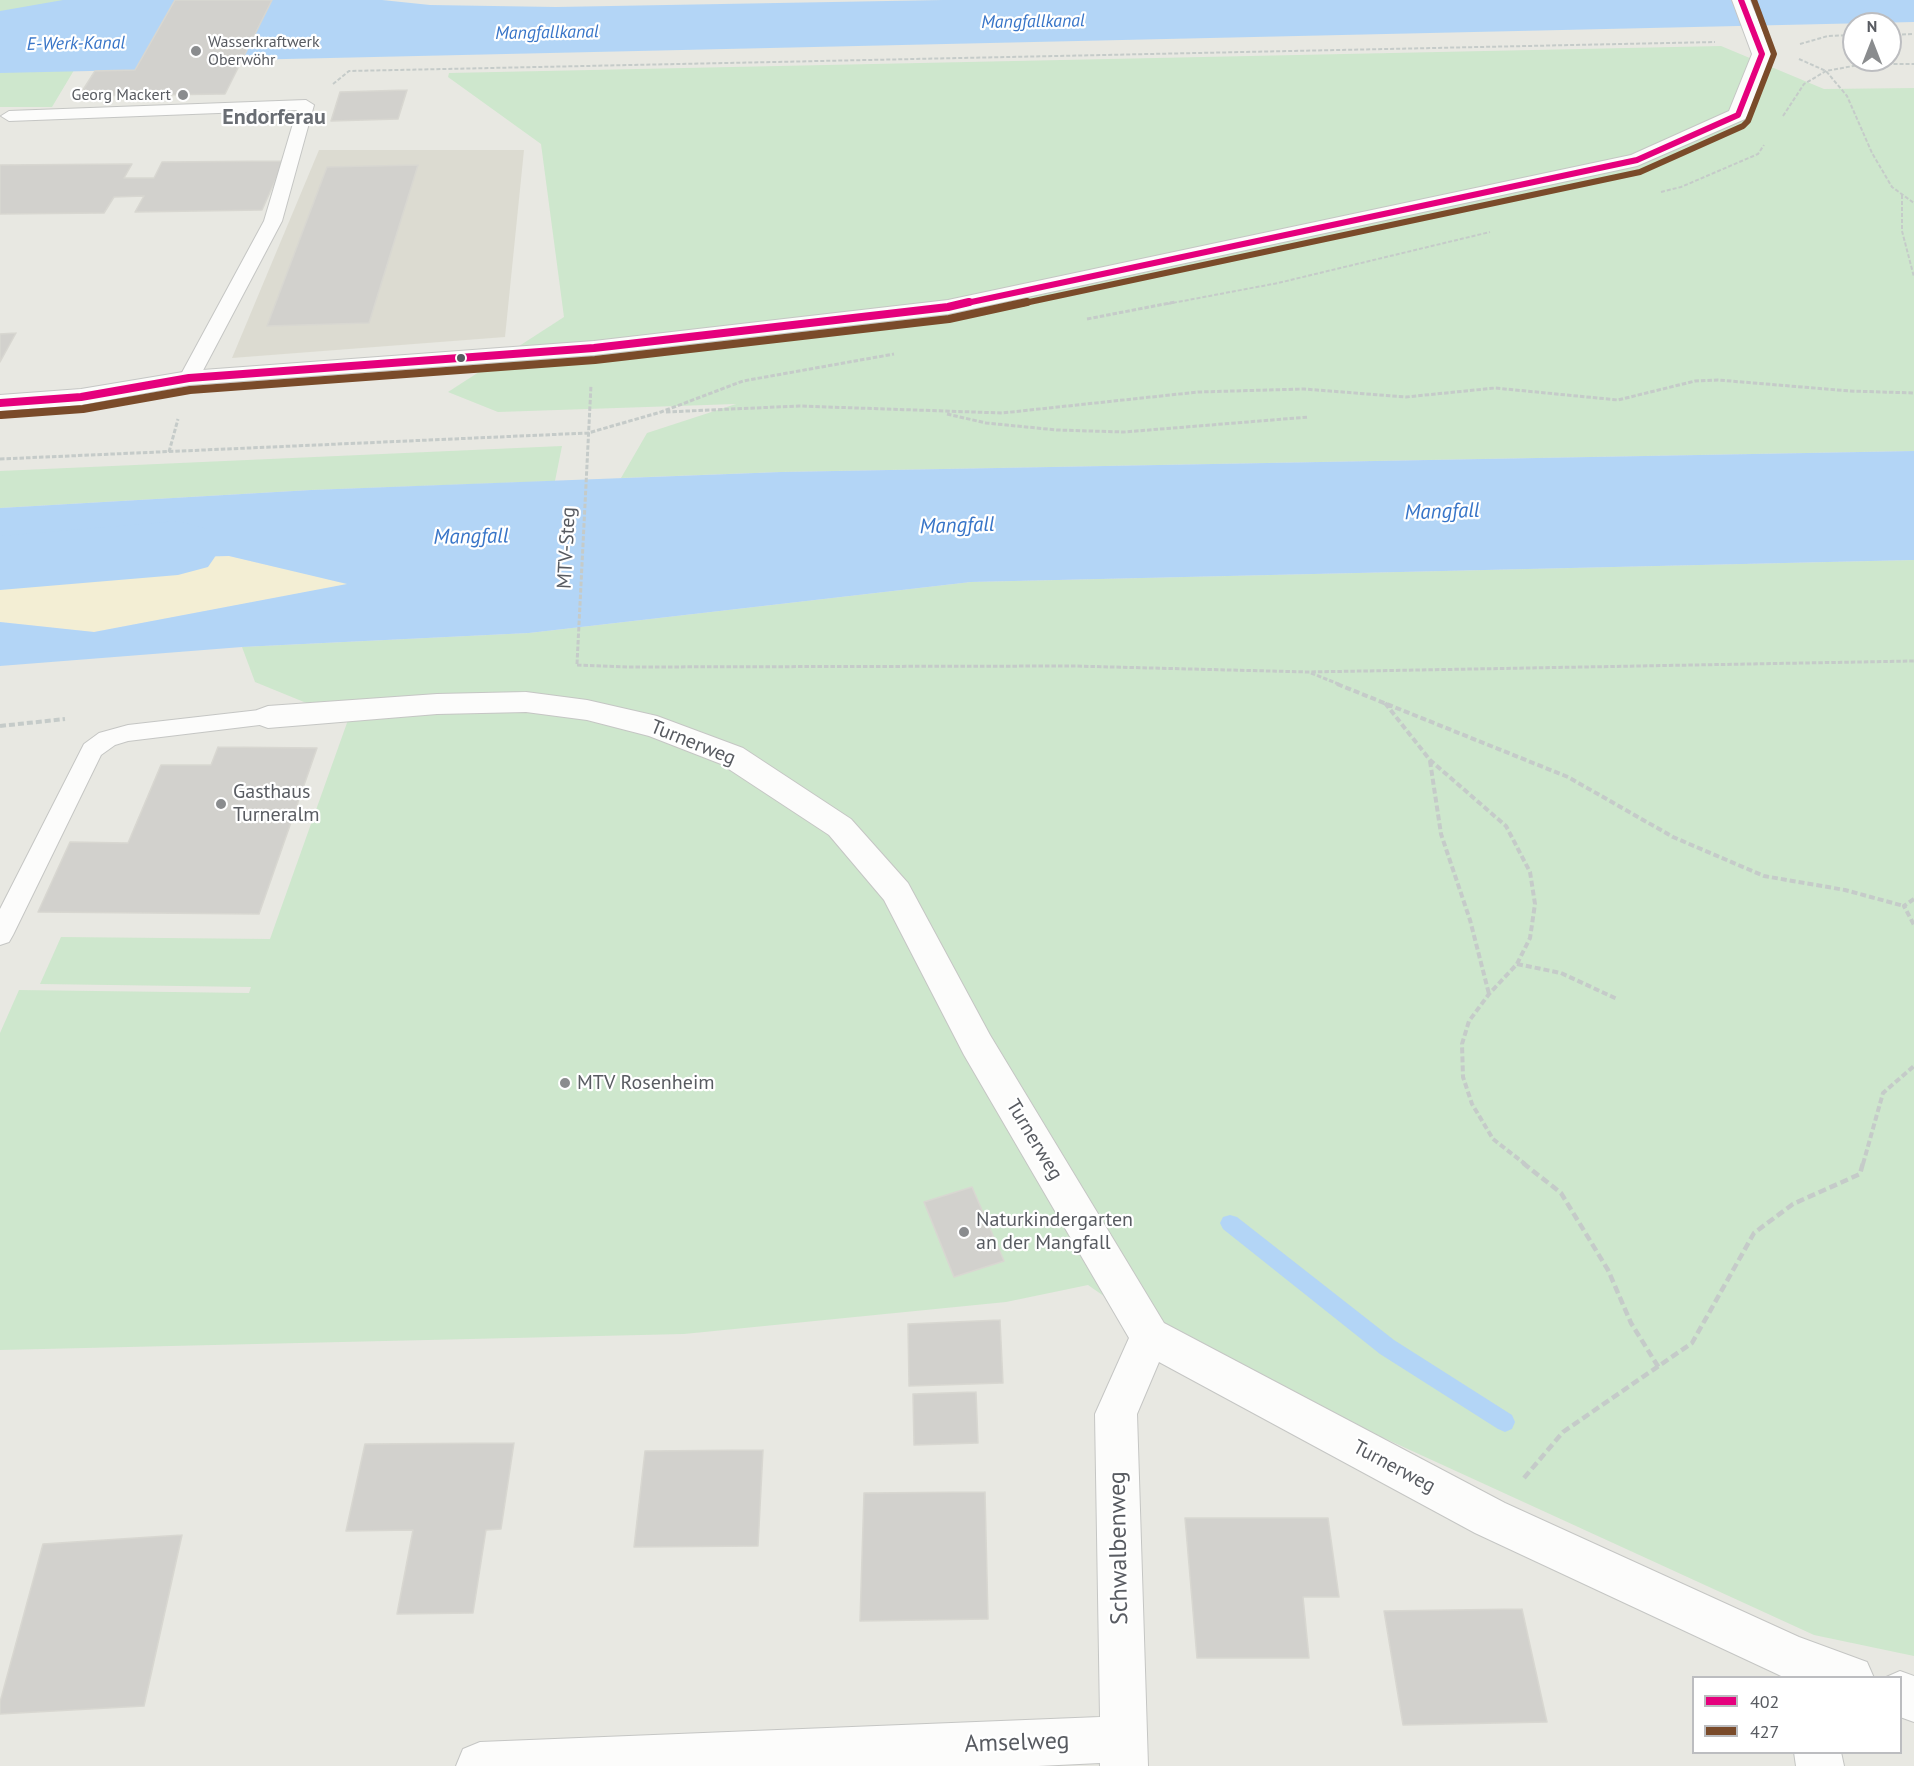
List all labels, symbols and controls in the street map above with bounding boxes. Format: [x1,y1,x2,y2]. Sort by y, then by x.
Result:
water label: Mangfallkanal [981,10,1085,34]
north arrow [1842,12,1902,72]
text: N [1867,16,1877,36]
water label: Mangfallkanal [495,21,599,45]
water label: E-Werk-Kanal [27,32,125,56]
place label: Wasserkraftwerk Oberwöhr [208,32,320,70]
marker: Wasserkraftwerk Oberwöhr [189,44,203,58]
place label: Georg Mackert [72,85,171,105]
marker: Georg Mackert [176,88,190,102]
district label: Endorferau [222,105,326,131]
unlabelled marker [455,352,467,364]
water label: Mangfall [1404,498,1480,526]
street label: MTV-Steg [553,506,581,590]
water label: Mangfall [919,512,995,540]
water label: Mangfall [433,524,509,550]
street label: Turnerweg [647,715,739,771]
place label: Gasthaus Turneralm [233,780,319,827]
marker: Gasthaus Turneralm [214,797,228,811]
place label: MTV Rosenheim [577,1071,714,1095]
marker: MTV Rosenheim [558,1076,572,1090]
street label: Turnerweg [1001,1095,1067,1185]
place label: Naturkindergarten an der Mangfall [976,1208,1133,1255]
marker: Naturkindergarten an der Mangfall [957,1225,971,1239]
street label: Turnerweg [1349,1435,1439,1499]
street label: Schwalbenweg [1103,1471,1135,1625]
legend [1692,1676,1902,1754]
text: 402 [1750,1690,1779,1713]
text: 427 [1750,1720,1779,1743]
street label: Amselweg [964,1727,1070,1759]

